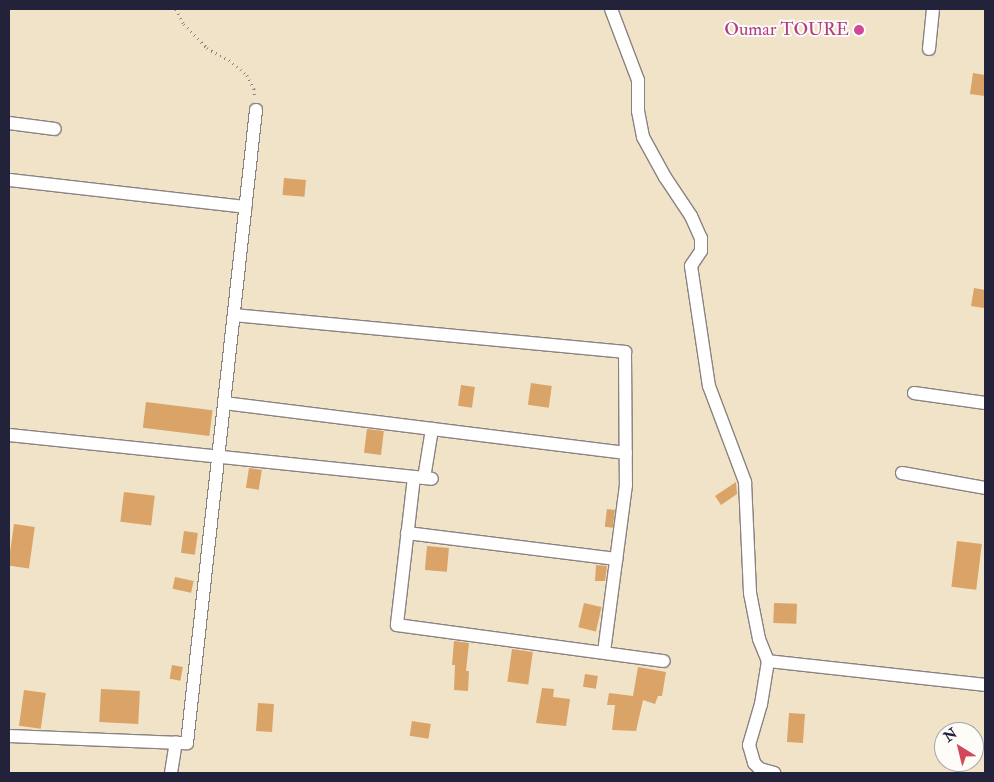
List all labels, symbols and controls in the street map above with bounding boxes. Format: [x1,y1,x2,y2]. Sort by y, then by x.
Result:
place label: Oumar TOURE [724,19,849,41]
marker: Oumar TOURE [853,24,865,36]
north arrow [934,722,984,772]
text: N [940,725,961,746]

